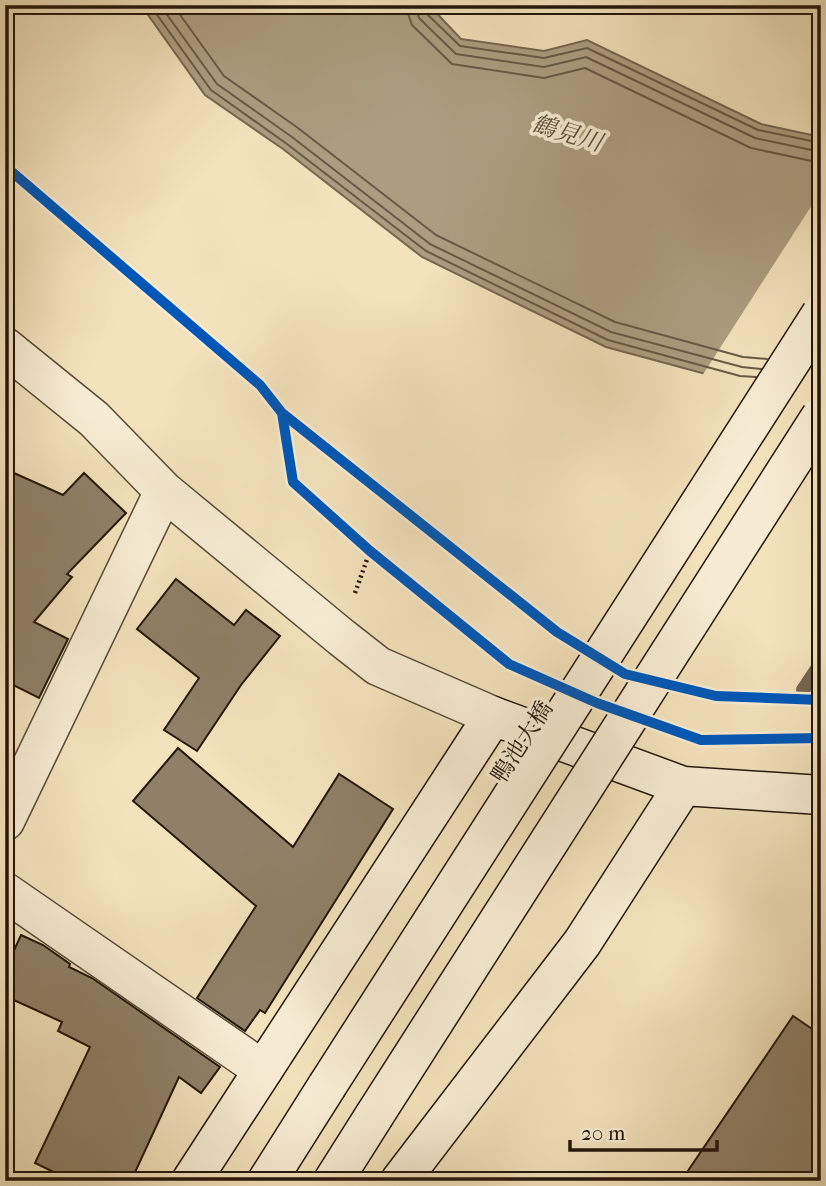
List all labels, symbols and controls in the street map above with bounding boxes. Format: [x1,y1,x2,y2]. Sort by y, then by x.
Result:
water label: 鶴見川 [528,109,608,158]
street label: 鴨池大橋 [486,696,558,788]
scale bar [570,1109,718,1153]
text: 20 m [581,1121,626,1145]

